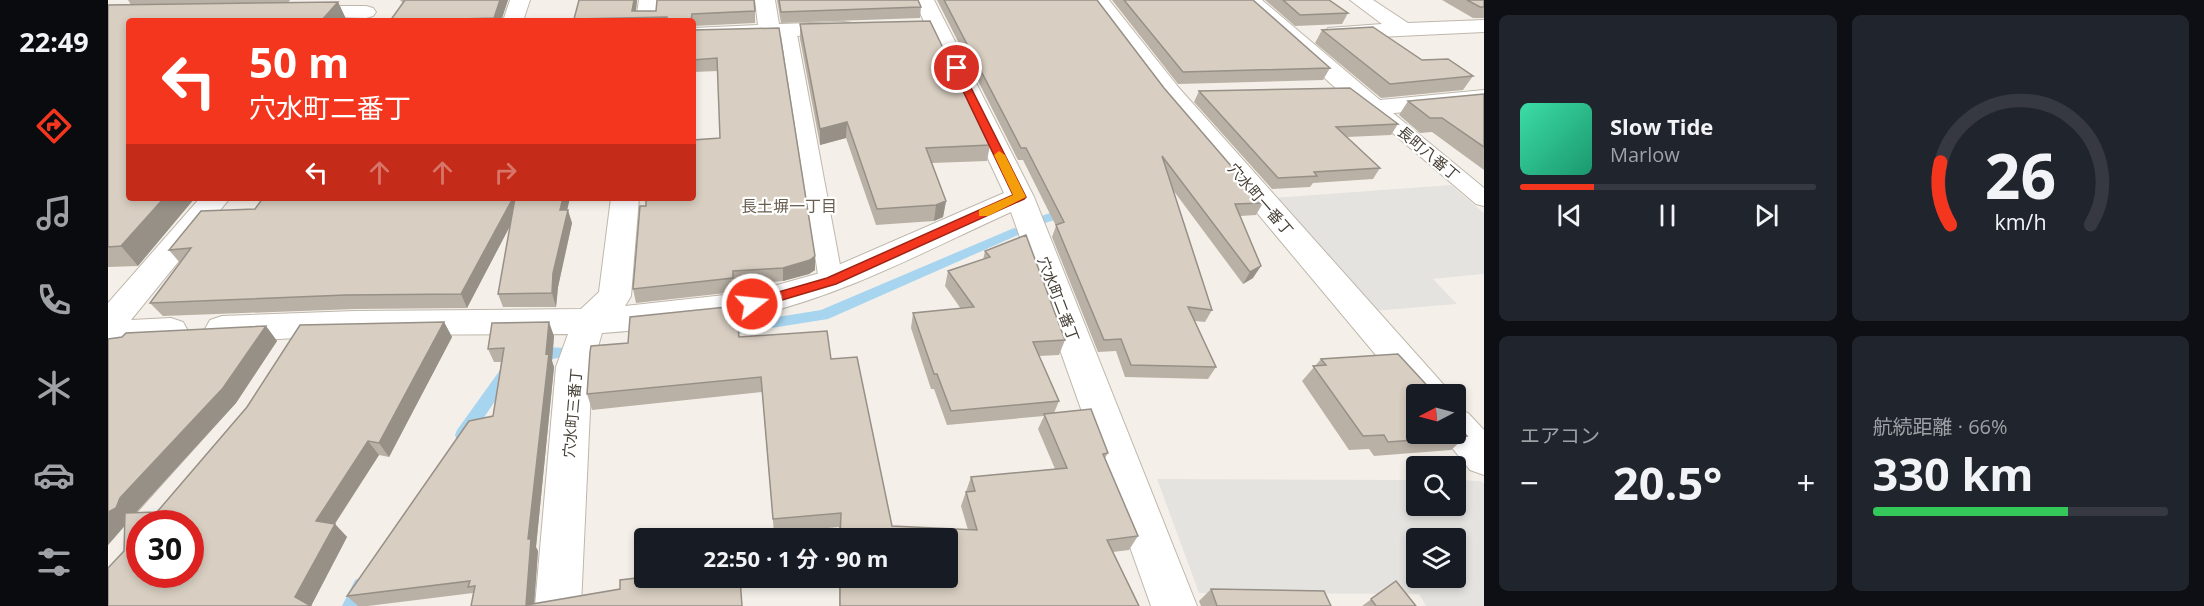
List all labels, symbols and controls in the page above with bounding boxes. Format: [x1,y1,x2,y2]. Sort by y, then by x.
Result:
text: 22:49 [19,23,89,60]
text: 50 m [249,33,349,90]
icon: left [150,42,228,120]
pin [931,42,982,93]
icon: arrive [940,51,973,84]
text: 穴水町二番丁 [249,89,411,126]
icon: directions [33,105,75,147]
text: Slow Tide [1610,111,1713,141]
street label: 長町八番丁 [1394,121,1464,185]
text: 26 [1985,132,2056,217]
text: Marlow [1610,141,1680,168]
icon: left [300,156,333,189]
icon: ahead [363,156,396,189]
icon: ahead [426,156,459,189]
icon: right [489,156,522,189]
street label: 穴水町一番丁 [1224,158,1298,240]
icon: music [33,192,75,234]
district label: 長土塀一丁目 [741,195,837,217]
icon: previous [1553,199,1586,232]
icon: pause [1651,199,1684,232]
icon: next [1750,199,1783,232]
text: km/h [1994,207,2046,236]
street label: 穴水町二番丁 [1034,253,1084,345]
position arrow [720,272,784,336]
icon: phone [33,279,75,321]
icon: climate [33,367,75,409]
street label: 穴水町三番丁 [558,367,586,459]
north arrow [1406,384,1466,444]
map controls [1406,384,1466,588]
text: 航続距離 · 66% [1873,413,2008,440]
text: エアコン [1520,422,1600,449]
text: 330 km [1873,443,2033,504]
text: 20.5° [1613,452,1722,513]
icon: car [33,454,75,496]
button: search [1406,456,1466,516]
text: − [1520,460,1539,505]
text: + [1797,460,1815,505]
speed limit sign: 30 [126,510,204,588]
button: layers [1406,528,1466,588]
icon: filters [33,541,75,583]
text: 22:50 · 1 分 · 90 m [704,543,888,573]

